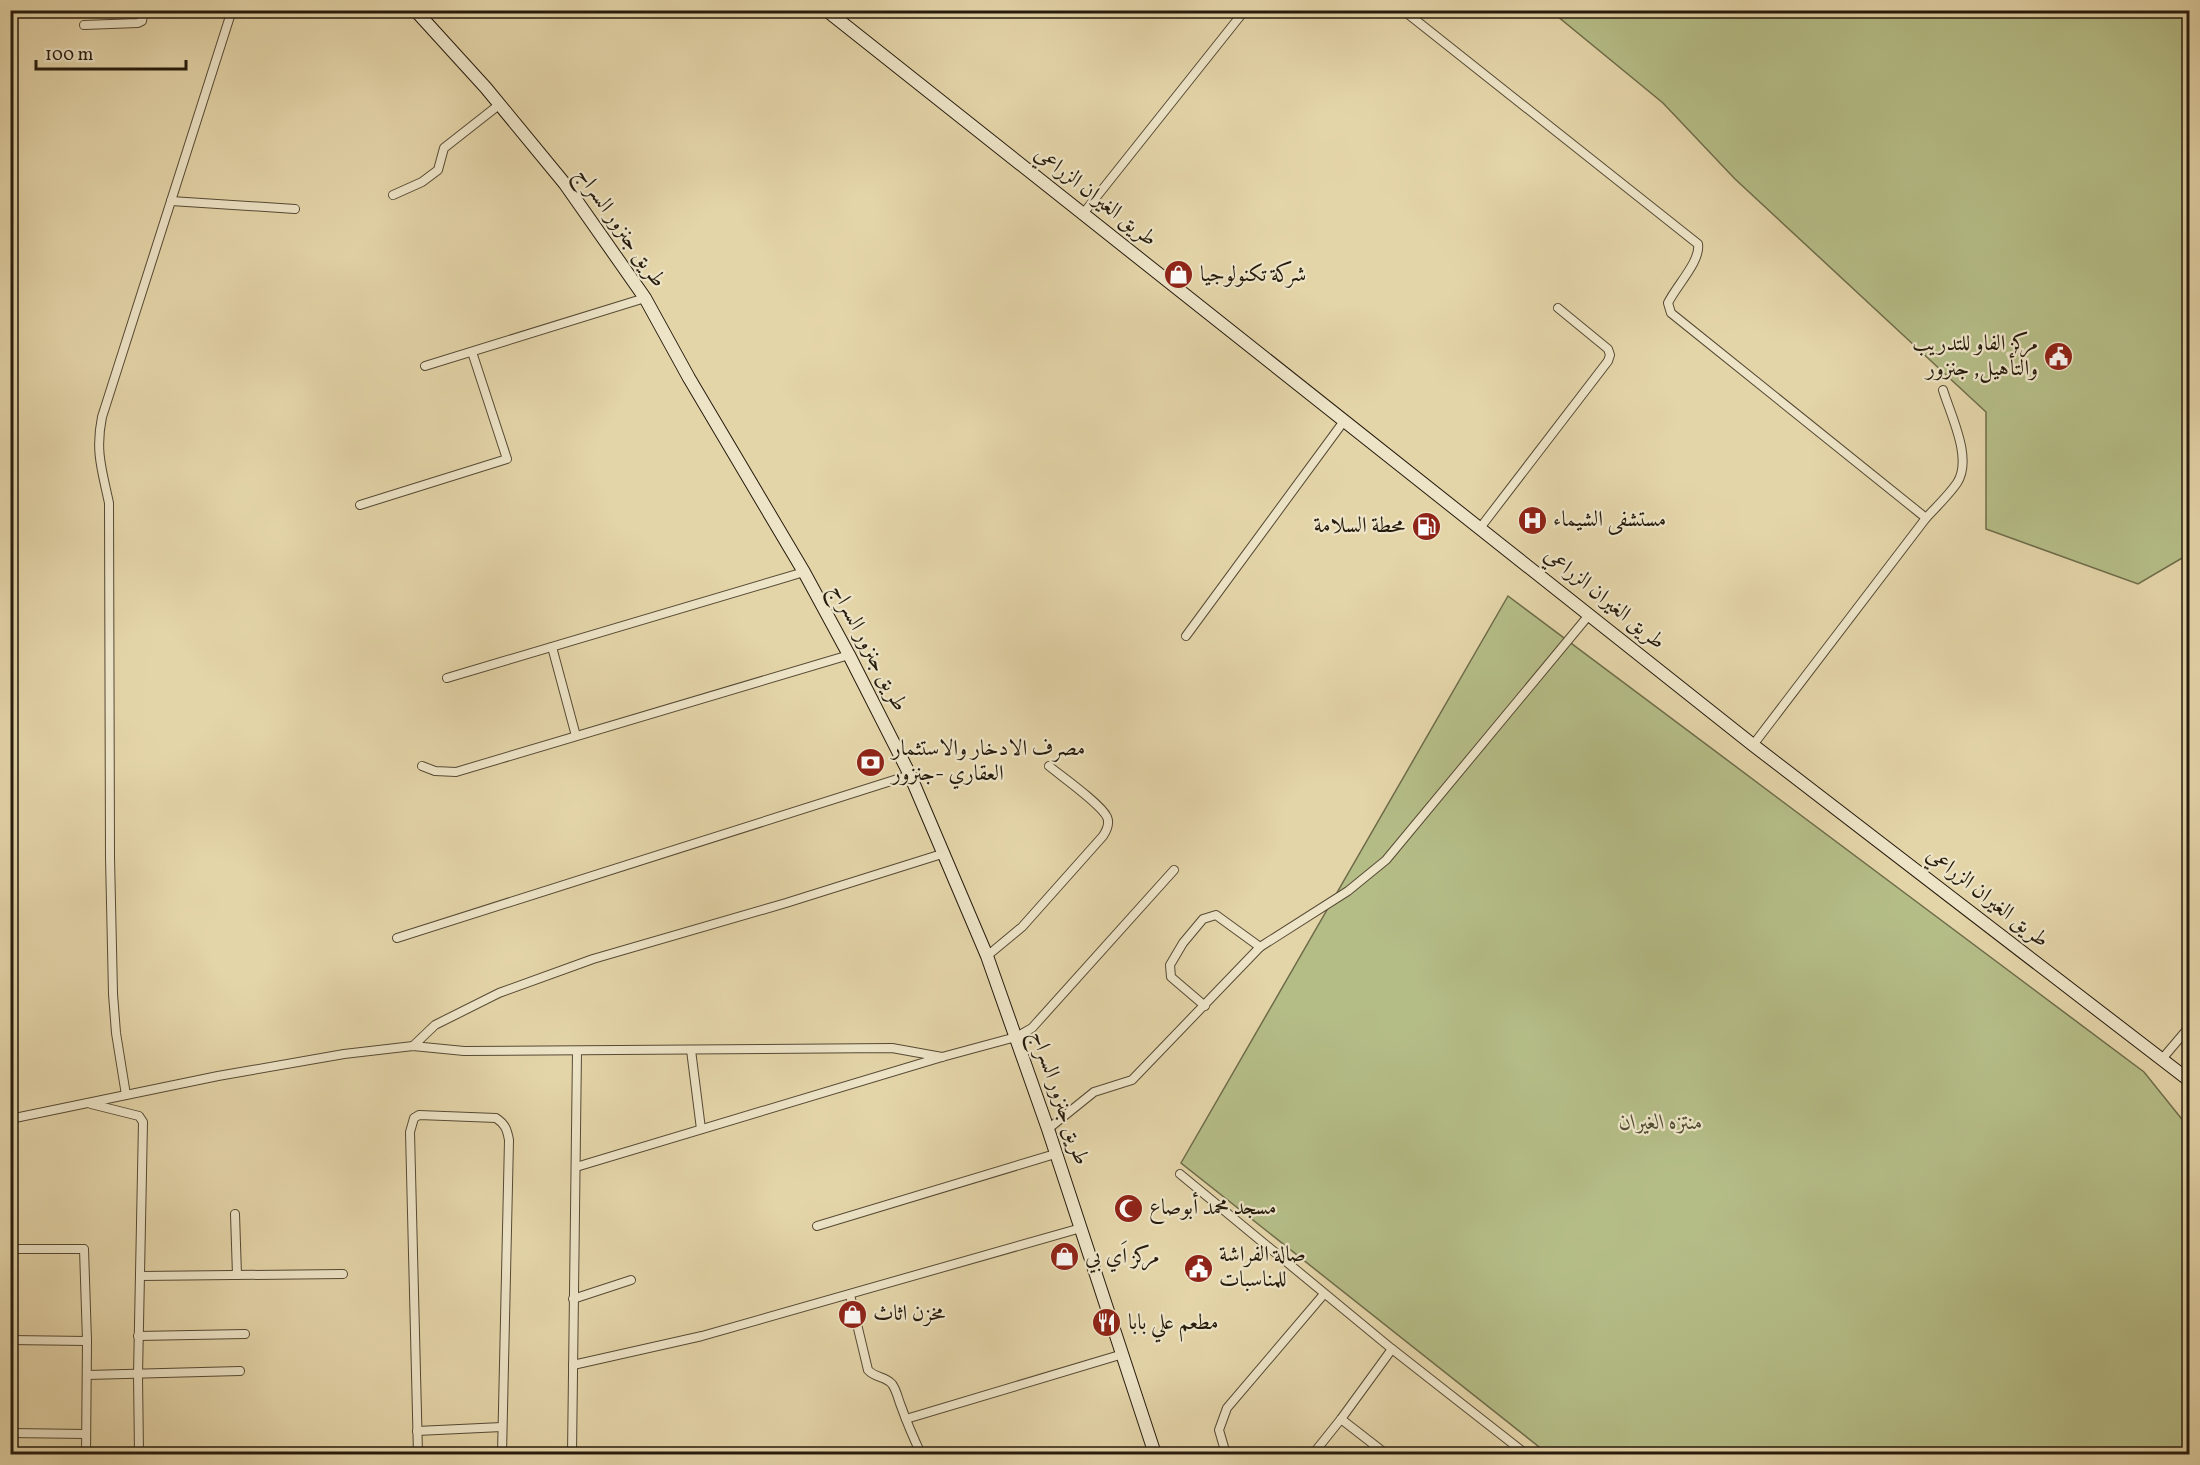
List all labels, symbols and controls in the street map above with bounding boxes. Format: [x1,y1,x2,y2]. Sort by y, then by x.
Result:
scale bar [36,33,186,71]
text: 100 m [45,43,94,68]
street label: طريق الغيران الزراعي [1026,139,1163,256]
street label: طريق جنزور السراج [565,162,673,296]
shop icon: شركة تكنولوجيا [1163,259,1195,291]
place label: شركة تكنولوجيا [1200,260,1306,291]
place label: مركز الفاو للتدريب والتأهيل, جنزور [1912,329,2038,385]
public building icon: مركز الفاو للتدريب والتأهيل, جنزور [2043,341,2075,373]
hospital icon: مستشفى الشيماء [1516,504,1548,536]
place label: مستشفى الشيماء [1553,505,1666,536]
fuel station icon: محطة السلامة [1410,510,1442,542]
place label: محطة السلامة [1314,511,1406,542]
street label: طريق الغيران الزراعي [1536,540,1671,658]
street label: طريق جنزور السراج [820,579,915,718]
place label: مصرف الادخار والاستثمار العقاري -جنزور [890,734,1085,790]
bank icon: مصرف الادخار والاستثمار العقاري -جنزور [855,746,887,778]
street label: طريق الغيران الزراعي [1918,840,2055,957]
street label: طريق جنزور السراج [1020,1027,1097,1170]
park label: منتزه الغيران [1619,1108,1703,1139]
place label: مسجد محمد أبوصاع [1149,1191,1277,1225]
mosque icon: مسجد محمد أبوصاع [1112,1192,1144,1224]
place label: مركز اَي بي [1085,1240,1160,1274]
place label: صالة الفراشة للمناسبات [1219,1240,1306,1296]
shop icon: مركز اَي بي [1048,1241,1080,1273]
public building icon: صالة الفراشة للمناسبات [1182,1252,1214,1284]
shop icon: مخزن اثاث [836,1298,868,1330]
place label: مخزن اثاث [873,1299,946,1330]
restaurant icon: مطعم علي بابا [1091,1307,1123,1339]
place label: مطعم علي بابا [1128,1308,1219,1343]

